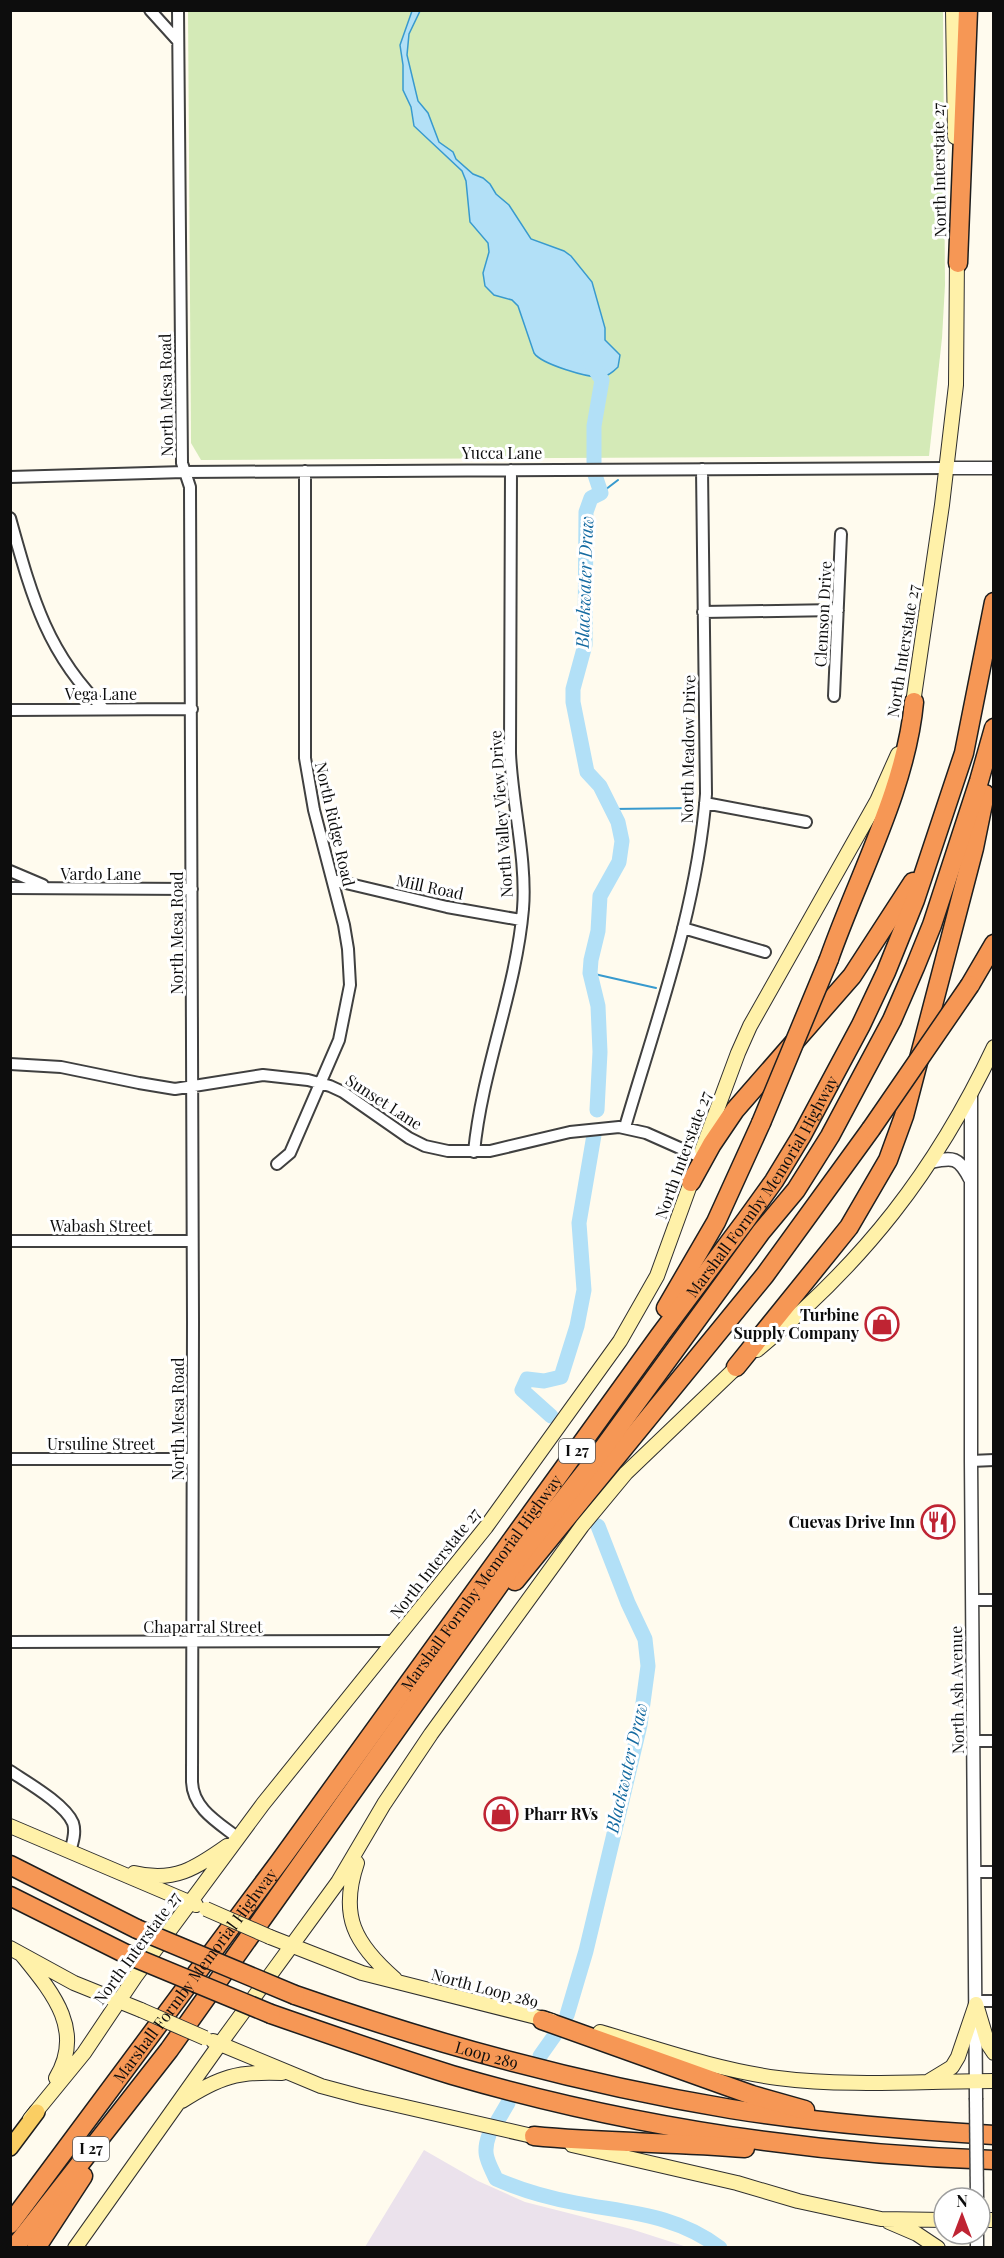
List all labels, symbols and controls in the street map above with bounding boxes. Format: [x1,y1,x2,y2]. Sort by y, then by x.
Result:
street label: North Interstate 27 [927,102,950,237]
street label: North Mesa Road [154,333,177,457]
street label: Yucca Lane [461,442,542,463]
water label: Blackwater Draw [570,515,598,650]
street label: Clemson Drive [809,560,836,668]
street label: North Interstate 27 [882,582,923,719]
street label: North Meadow Drive [676,674,699,823]
street label: Vega Lane [64,683,137,704]
street label: North Valley View Drive [484,730,517,899]
street label: North Ridge Road [311,760,360,888]
street label: Vardo Lane [60,863,141,884]
street label: Mill Road [395,869,466,904]
street label: North Mesa Road [166,871,187,995]
street label: Sunset Lane [342,1069,427,1134]
street label: Marshall Formby Memorial Highway [681,1071,842,1301]
street label: North Interstate 27 [650,1088,716,1222]
street label: Wabash Street [49,1215,152,1236]
place label: Turbine Supply Company [734,1304,860,1343]
shop icon: Turbine Supply Company [864,1306,900,1342]
street label: North Mesa Road [167,1357,188,1481]
street label: Ursuline Street [47,1433,155,1454]
road number: I 27 [559,1439,595,1463]
street label: Marshall Formby Memorial Highway [396,1470,566,1694]
street label: North Interstate 27 [385,1503,485,1622]
restaurant icon: Cuevas Drive Inn [920,1504,956,1540]
place label: Cuevas Drive Inn [789,1511,915,1532]
street label: Chaparral Street [143,1616,263,1637]
street label: North Ash Avenue [945,1626,968,1754]
water label: Blackwater Draw [599,1700,653,1836]
shop icon: Pharr RVs [483,1796,519,1832]
place label: Pharr RVs [524,1803,598,1824]
street label: Marshall Formby Memorial Highway [108,1864,281,2086]
street label: North Interstate 27 [89,1887,185,2008]
street label: North Loop 289 [429,1963,541,2012]
street label: Loop 289 [453,2036,521,2073]
road number: I 27 [73,2137,109,2161]
north arrow [932,2186,992,2246]
text: N [956,2190,968,2211]

